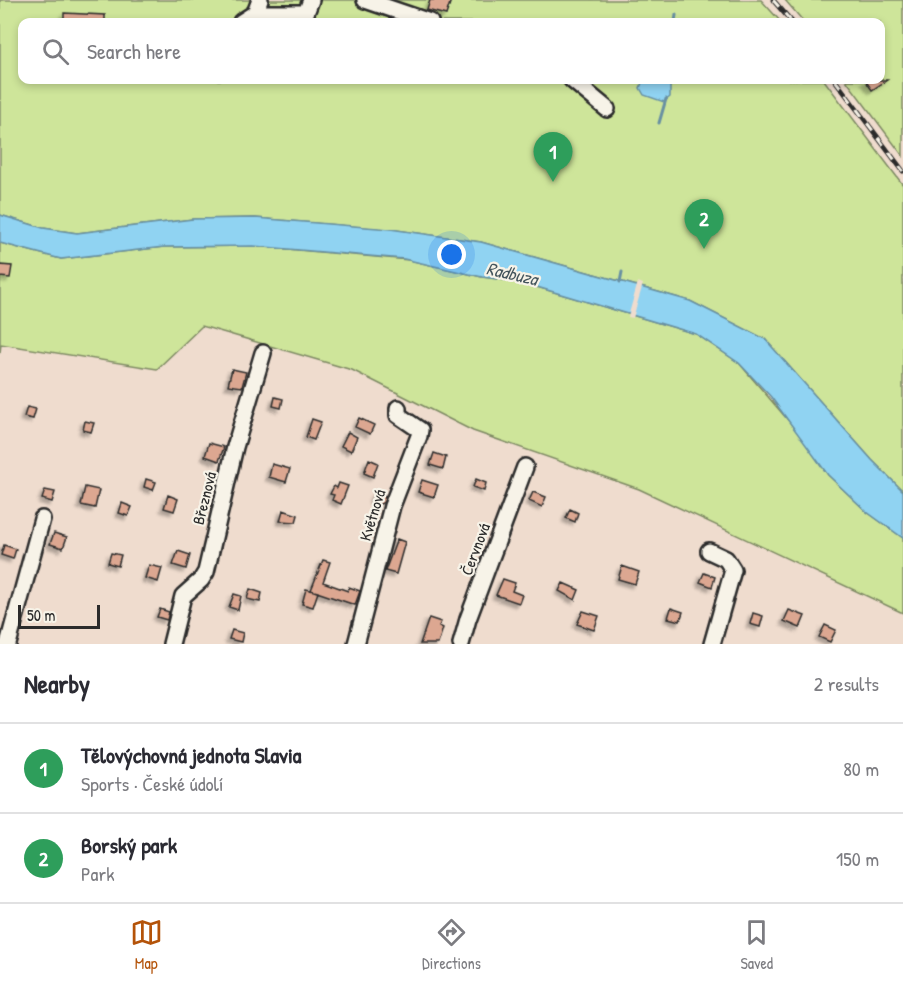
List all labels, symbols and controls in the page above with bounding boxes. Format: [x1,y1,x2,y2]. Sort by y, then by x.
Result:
search box [18,18,885,84]
icon: search [39,35,72,68]
text: Search here [87,36,181,66]
pin: 1 [534,132,572,182]
pin: 2 [684,200,724,249]
your location [437,240,466,269]
water label: Radbuza [484,256,542,292]
street label: Březnová [187,469,221,527]
street label: Květnová [354,486,390,544]
street label: Červnová [455,520,495,578]
scale bar [18,602,100,630]
text: 50 m [27,604,56,626]
text: Nearby [24,666,90,701]
text: 2 results [814,670,879,697]
text: Tělovýchovná jednota Slavia [81,740,301,770]
text: 1 [40,755,47,782]
text: 80 m [843,755,879,782]
text: Sports · České údolí [81,770,223,797]
text: Borský park [81,830,177,860]
text: 2 [39,845,48,872]
text: 150 m [836,845,879,872]
text: Park [81,860,114,887]
tab: Map [130,916,163,974]
tab: Directions [422,916,481,974]
tab: Saved [740,916,773,974]

